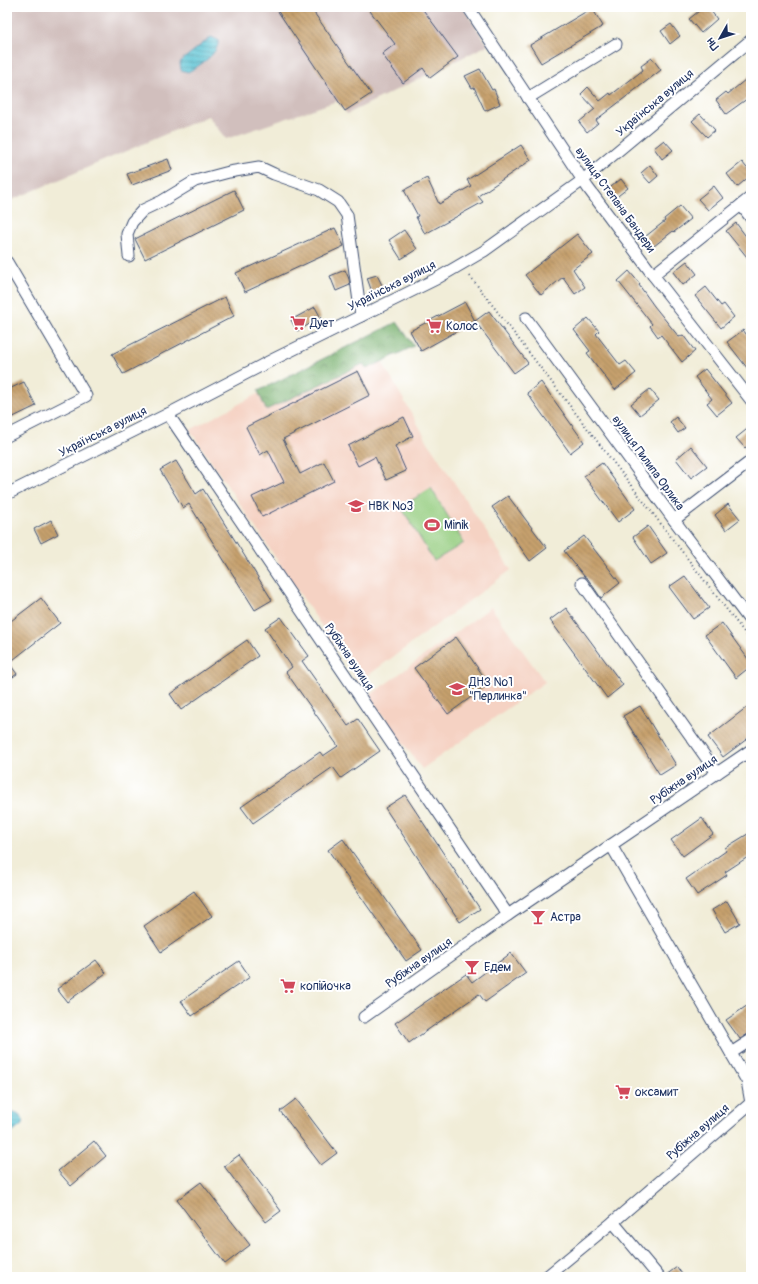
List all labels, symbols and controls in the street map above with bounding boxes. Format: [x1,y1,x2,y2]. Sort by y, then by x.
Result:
north arrow [700,18,740,58]
text: Пн [703,35,721,53]
street label: Українська вулиця [613,66,697,140]
street label: вулиця Степана Бандери [572,144,659,256]
street label: Українська вулиця [346,257,439,315]
supermarket icon: Дует [289,314,307,332]
place label: Дует [309,316,334,331]
supermarket icon: Колос [425,317,443,335]
place label: Колос [446,319,478,334]
street label: Українська вулиця [57,403,150,461]
street label: вулиця Пилипа Орлика [609,413,688,514]
school or university icon: НВК №3 [347,497,365,515]
place label: НВК №3 [368,499,413,514]
sports icon: Minik [423,516,441,534]
place label: Minik [444,518,469,533]
street label: Рубіжна вулиця [321,621,377,694]
place label: ДНЗ №1 "Перлинка" [468,675,527,704]
school or university icon: ДНЗ №1 "Перлинка" [448,680,466,698]
street label: Рубіжна вулиця [648,752,721,808]
bar icon: Астра [529,908,547,926]
place label: Астра [550,910,581,925]
street label: Рубіжна вулиця [383,934,455,991]
bar icon: Едем [463,958,481,976]
place label: Едем [484,960,511,975]
supermarket icon: копійочка [279,977,297,995]
place label: копійочка [300,979,351,994]
supermarket icon: оксамит [614,1083,632,1101]
place label: оксамит [635,1085,679,1100]
street label: Рубіжна вулиця [664,1101,733,1163]

